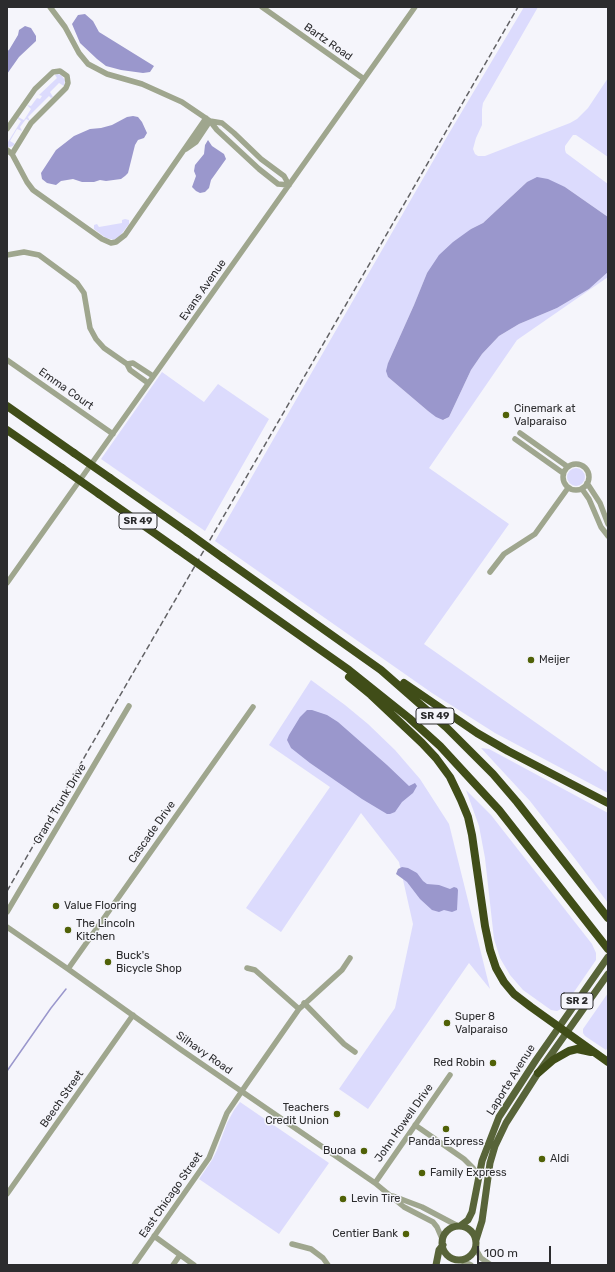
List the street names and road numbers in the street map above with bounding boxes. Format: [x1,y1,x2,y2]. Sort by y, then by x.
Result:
street label: Bartz Road [301,20,355,64]
street label: Evans Avenue [177,257,229,323]
street label: Emma Court [36,365,96,413]
road number: SR 49 [119,513,157,529]
road number: SR 49 [416,708,454,724]
street label: Grand Trunk Drive [31,761,89,847]
street label: Cascade Drive [126,798,178,866]
road number: SR 2 [561,993,593,1009]
street label: Silhavy Road [173,1029,235,1077]
street label: Laporte Avenue [484,1042,538,1118]
street label: Beech Street [37,1068,87,1130]
street label: John Howell Drive [372,1081,436,1165]
street label: East Chicago Street [136,1150,206,1240]

